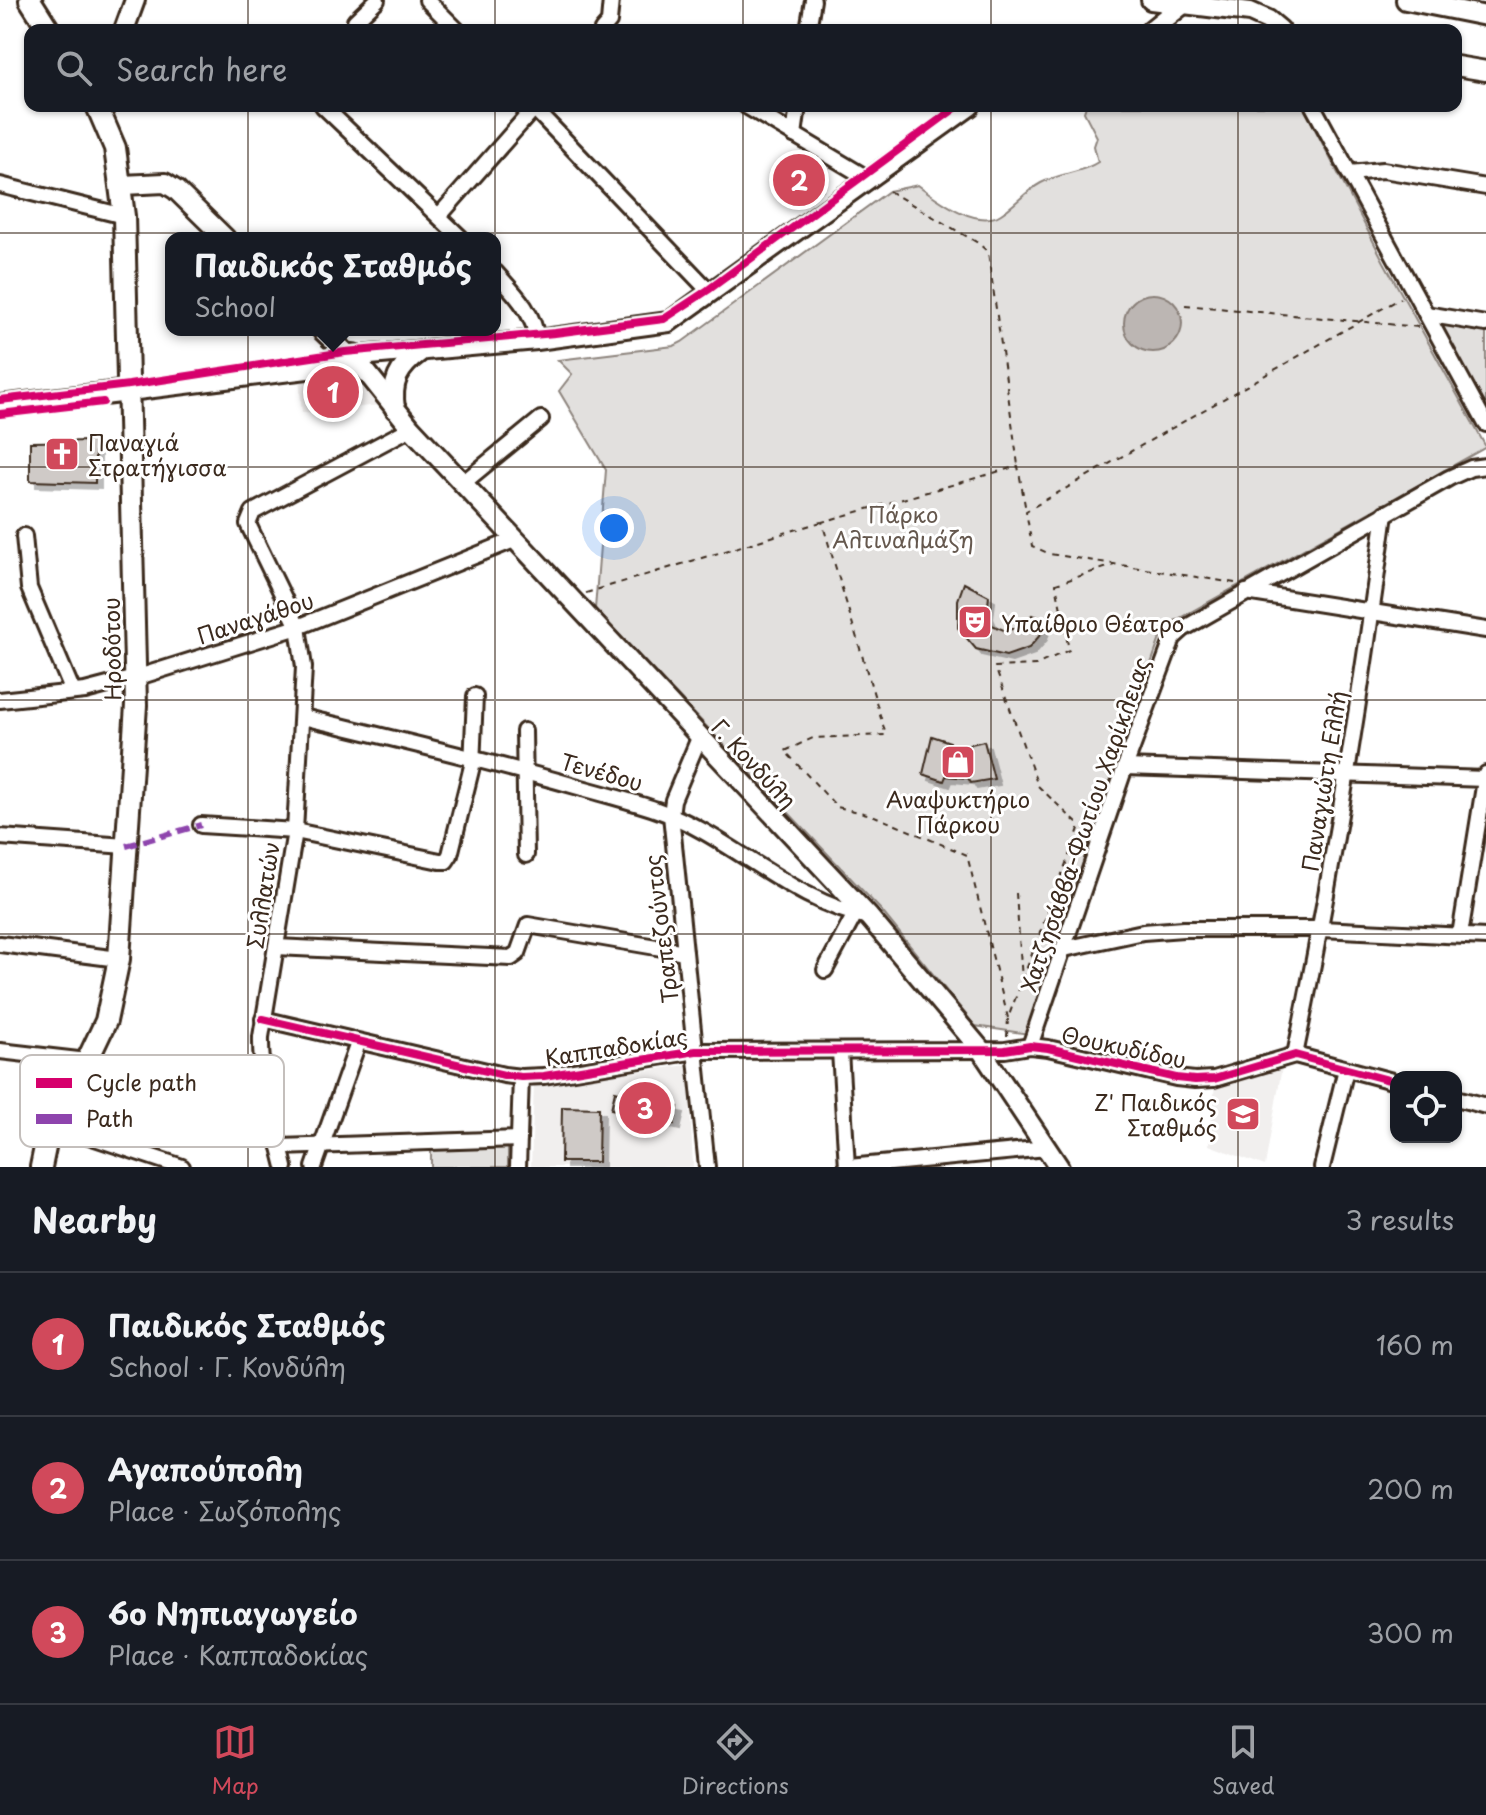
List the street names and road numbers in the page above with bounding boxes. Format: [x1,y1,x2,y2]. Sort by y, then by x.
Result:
street label: Παναγάθου [192,583,318,651]
street label: Ηροδότου [94,597,128,701]
street label: Χατζησάββα-Φωτίου Χαρίκλειας [1011,652,1157,996]
street label: Παναγιώτη Ελλή [1292,688,1354,874]
street label: Γ. Κονδύλη [705,711,805,815]
street label: Τενέδου [557,744,647,798]
street label: Συλλατών [237,839,287,951]
street label: Τραπεζούντος [635,853,685,1005]
street label: Θουκυδίδου [1058,1017,1190,1075]
street label: Καππαδοκίας [543,1018,689,1074]

